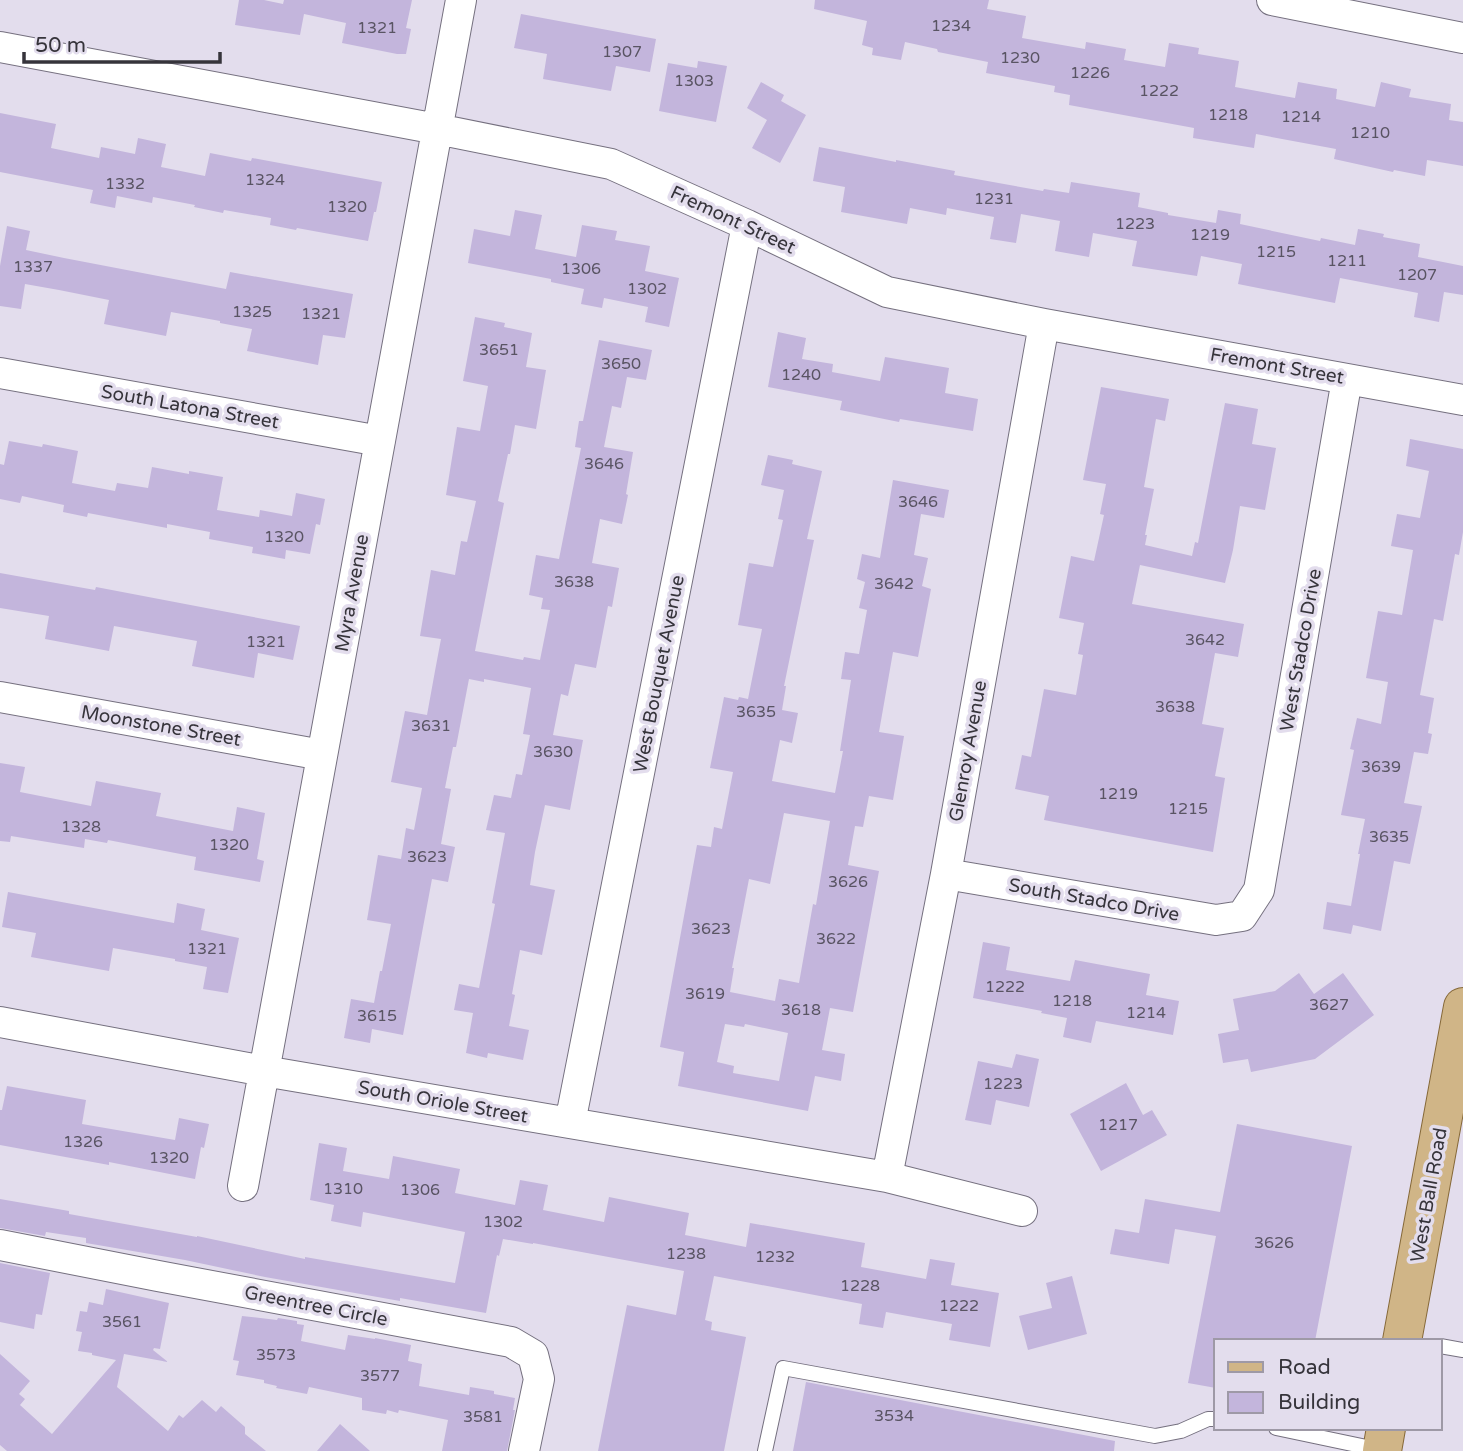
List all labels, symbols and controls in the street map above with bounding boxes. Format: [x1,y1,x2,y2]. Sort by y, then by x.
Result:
house number: 1234 [931,16,971,36]
house number: 1321 [357,18,397,38]
scale bar [24,21,220,65]
text: 50 m [35,33,86,58]
house number: 1307 [602,42,642,62]
house number: 1230 [1000,48,1040,68]
house number: 1226 [1070,63,1110,83]
house number: 1303 [674,71,714,91]
house number: 1222 [1139,81,1179,101]
house number: 1218 [1208,105,1248,125]
house number: 1214 [1281,107,1321,127]
house number: 1210 [1350,123,1390,143]
house number: 1324 [245,170,285,190]
house number: 1332 [105,174,145,194]
street label: Fremont Street [667,181,799,259]
house number: 1231 [974,189,1014,209]
house number: 1320 [327,197,367,217]
house number: 1223 [1115,214,1155,234]
house number: 1219 [1190,225,1230,245]
house number: 1215 [1256,242,1296,262]
house number: 1211 [1327,251,1367,271]
house number: 1337 [13,257,53,277]
house number: 1306 [561,259,601,279]
house number: 1207 [1397,265,1437,285]
house number: 1302 [627,279,667,299]
house number: 1325 [232,302,272,322]
house number: 1321 [301,304,341,324]
house number: 3651 [479,340,519,360]
street label: Fremont Street [1208,343,1346,389]
house number: 3650 [601,354,641,374]
house number: 1240 [781,365,821,385]
street label: South Latona Street [99,381,281,433]
house number: 3646 [584,454,624,474]
house number: 3646 [898,492,938,512]
house number: 1320 [264,527,304,547]
street label: Myra Avenue [331,532,373,654]
street label: West Stadco Drive [1276,567,1326,733]
house number: 3638 [554,572,594,592]
street label: West Bouquet Avenue [629,573,689,775]
house number: 3642 [874,574,914,594]
house number: 3642 [1185,630,1225,650]
house number: 1321 [246,632,286,652]
street label: Glenroy Avenue [945,679,991,823]
house number: 3638 [1155,697,1195,717]
street label: Moonstone Street [79,701,243,751]
house number: 3635 [736,702,776,722]
house number: 3631 [411,716,451,736]
house number: 3630 [533,742,573,762]
house number: 3639 [1361,757,1401,777]
house number: 1219 [1098,784,1138,804]
house number: 1215 [1168,799,1208,819]
house number: 1328 [61,817,101,837]
house number: 3635 [1369,827,1409,847]
house number: 1320 [209,835,249,855]
house number: 3623 [407,847,447,867]
house number: 3626 [828,872,868,892]
street label: South Stadco Drive [1007,874,1181,926]
house number: 3623 [691,919,731,939]
house number: 3622 [816,929,856,949]
house number: 1321 [187,939,227,959]
house number: 1222 [985,977,1025,997]
house number: 3619 [685,984,725,1004]
house number: 1218 [1052,991,1092,1011]
house number: 3627 [1309,995,1349,1015]
house number: 3618 [781,1000,821,1020]
house number: 1214 [1126,1003,1166,1023]
house number: 3615 [357,1006,397,1026]
house number: 1223 [983,1074,1023,1094]
street label: South Oriole Street [356,1076,530,1128]
house number: 1217 [1098,1115,1138,1135]
street label: West Ball Road [1406,1126,1452,1264]
house number: 1326 [63,1132,103,1152]
house number: 1320 [149,1148,189,1168]
house number: 1310 [323,1179,363,1199]
house number: 1306 [400,1180,440,1200]
house number: 1302 [483,1212,523,1232]
house number: 3626 [1254,1233,1294,1253]
house number: 1238 [666,1244,706,1264]
house number: 1232 [755,1247,795,1267]
house number: 1228 [840,1276,880,1296]
street label: Greentree Circle [243,1281,389,1331]
house number: 1222 [939,1296,979,1316]
house number: 3561 [102,1312,142,1332]
legend [1214,1339,1442,1430]
house number: 3573 [256,1345,296,1365]
text: Road [1278,1355,1331,1380]
house number: 3577 [360,1366,400,1386]
text: Building [1278,1390,1360,1415]
house number: 3534 [874,1406,914,1426]
house number: 3581 [463,1407,503,1427]

